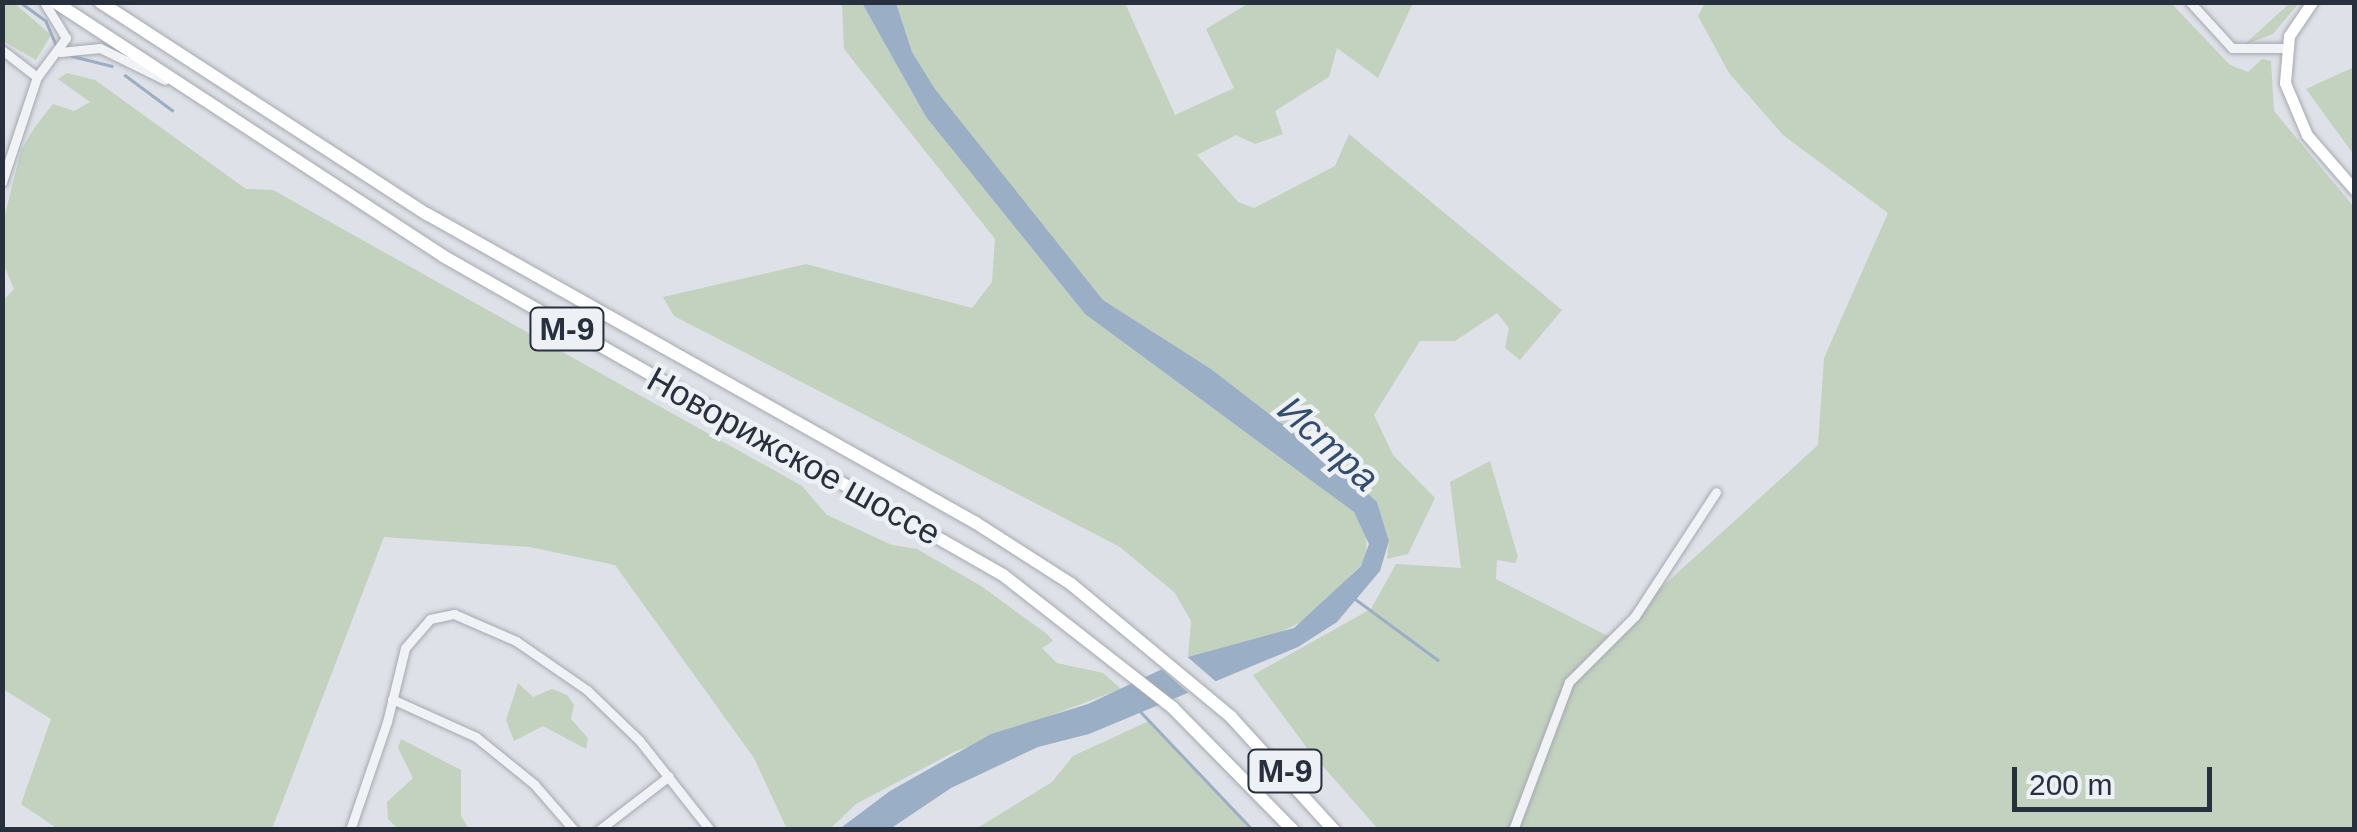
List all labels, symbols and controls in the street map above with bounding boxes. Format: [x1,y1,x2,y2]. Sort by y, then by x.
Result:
road number: М-9 [527,302,607,356]
street label: Новорижское шоссе [640,358,948,554]
water label: Истра [1268,387,1388,501]
road number: М-9 [1245,744,1325,798]
scale bar [2017,747,2217,809]
text: 200 m [2029,768,2112,801]

